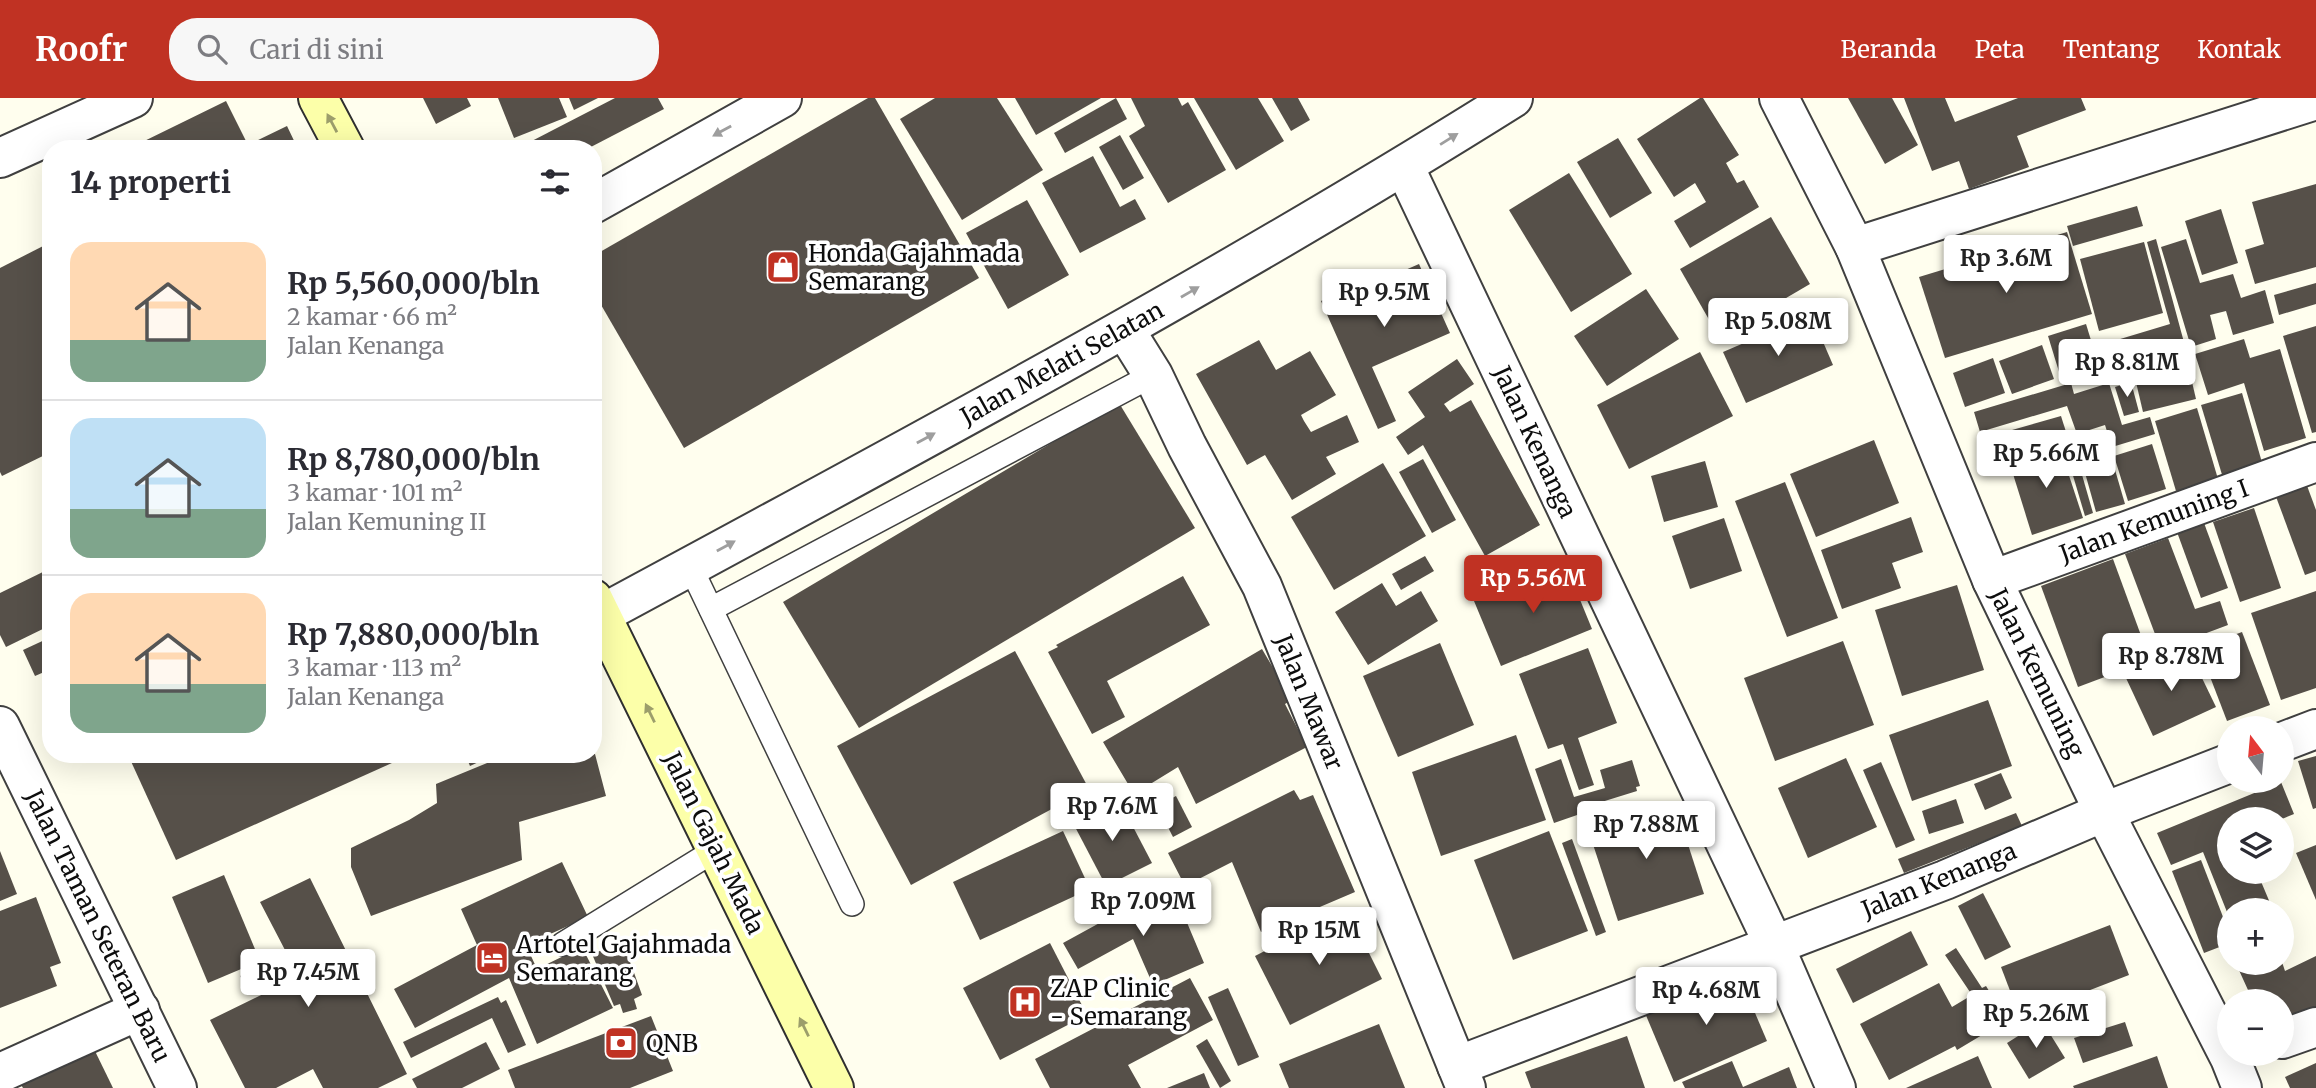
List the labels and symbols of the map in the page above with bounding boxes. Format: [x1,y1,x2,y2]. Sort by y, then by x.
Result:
one-way arrow [326,113,338,133]
one-way arrow [713,125,732,137]
one-way arrow [1439,132,1458,145]
pin: Rp 3.6M [1941,236,2071,295]
place label: Honda Gajahmada Semarang [808,238,1020,297]
shop icon: Honda Gajahmada Semarang [764,248,802,286]
pin: Rp 9.5M [1319,270,1449,329]
one-way arrow [1180,286,1199,298]
street label: Jalan Melati Selatan [954,294,1169,432]
pin: Rp 5.08M [1706,299,1850,358]
pin: Rp 8.81M [2055,340,2199,399]
street label: Jalan Kenanga [1486,360,1584,523]
pin: Rp 5.66M [1974,430,2118,490]
one-way arrow [917,432,936,444]
street label: Jalan Kemuning I [2054,472,2253,570]
one-way arrow [717,541,737,553]
pin: Rp 5.56M [1461,556,1605,615]
street label: Jalan Kemuning [1982,582,2092,763]
street label: Jalan Mawar [1267,629,1350,775]
pin: Rp 8.78M [2099,634,2243,693]
one-way arrow [644,703,656,723]
north arrow [2217,716,2294,793]
street label: Jalan Gajah Mada [656,746,772,939]
street label: Jalan Taman Seteran Baru [18,784,178,1067]
pin: Rp 7.6M [1047,784,1177,843]
pin: Rp 7.88M [1574,802,1718,861]
street label: Jalan Kenanga [1856,835,2021,925]
pin: Rp 7.09M [1071,878,1215,938]
pin: Rp 15M [1262,908,1376,967]
place label: Artotel Gajahmada Semarang [515,929,732,988]
hotel icon: Artotel Gajahmada Semarang [473,939,511,977]
pin: Rp 7.45M [236,950,380,1009]
pin: Rp 4.68M [1634,968,1778,1027]
place label: ZAP Clinic - Semarang [1050,973,1187,1032]
hospital icon: ZAP Clinic - Semarang [1006,983,1044,1021]
pin: Rp 5.26M [1964,990,2108,1050]
one-way arrow [799,1017,810,1037]
bank icon: QNB [602,1024,640,1062]
place label: QNB [646,1028,698,1059]

